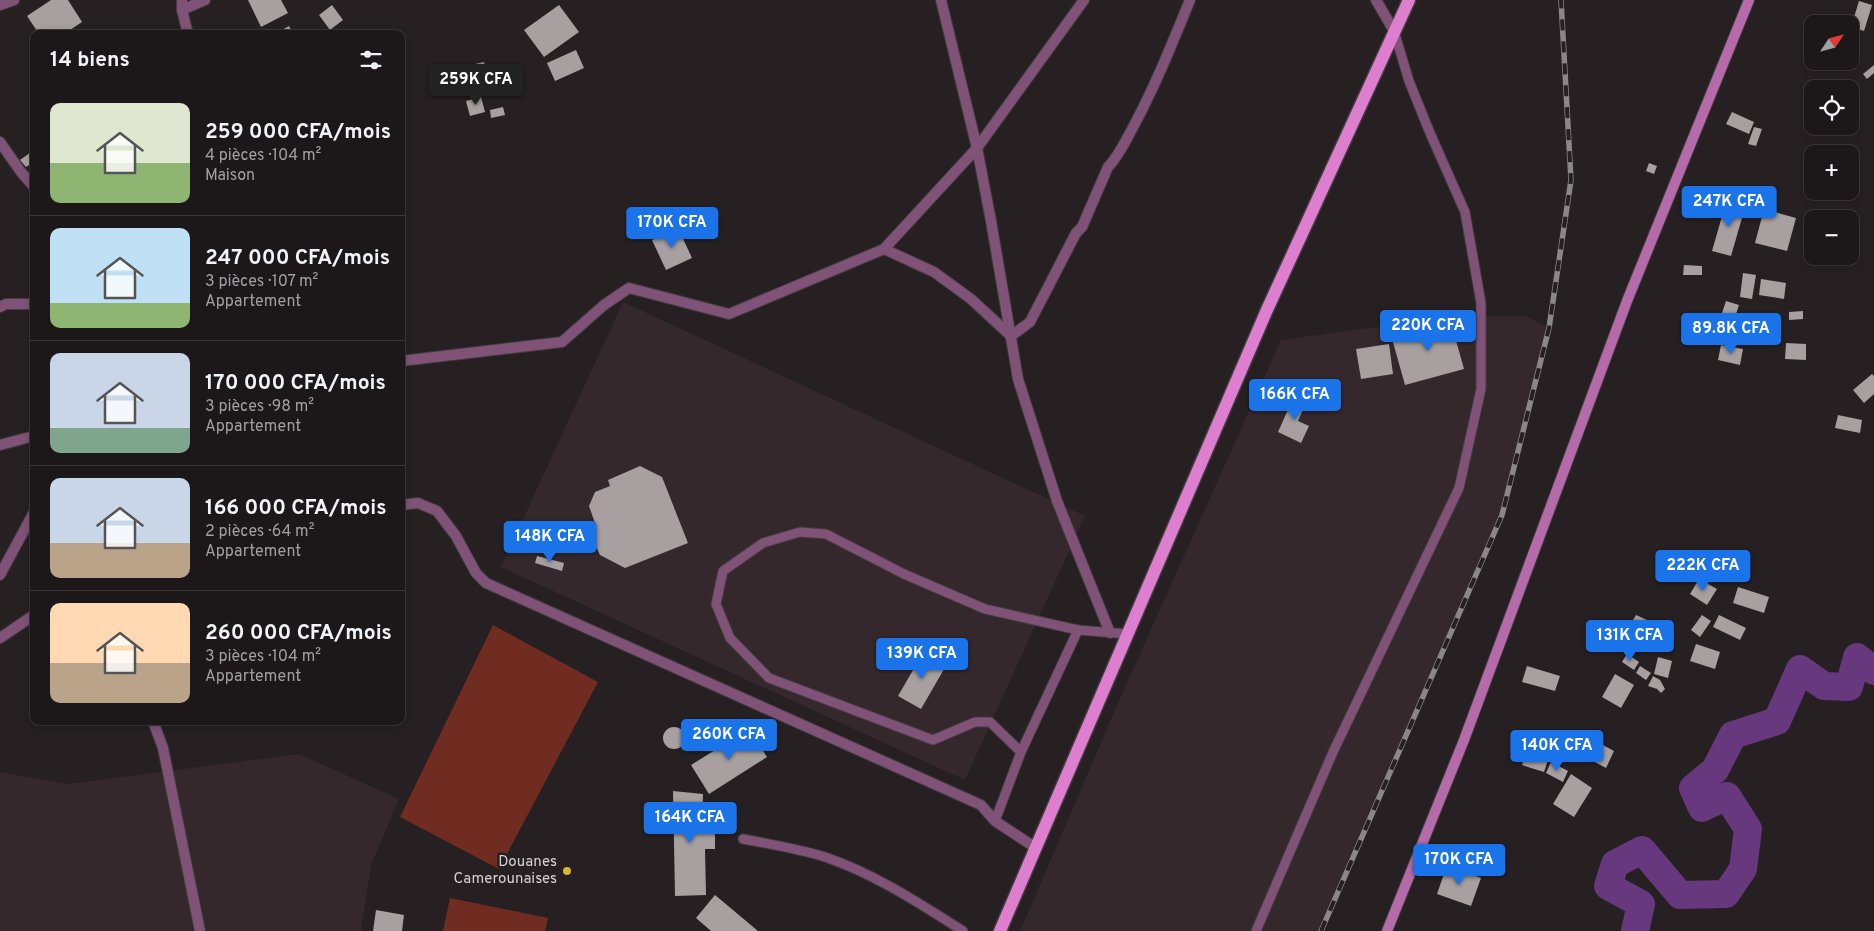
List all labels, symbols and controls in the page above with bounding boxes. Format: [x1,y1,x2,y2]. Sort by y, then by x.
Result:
north arrow [1804,15,1859,70]
map controls [1804,15,1859,265]
icon: filters [357,46,385,74]
text: 14 biens [50,47,130,74]
pin: 259K CFA [424,64,528,106]
text: 259K CFA [439,70,513,90]
button: locate [1804,80,1859,135]
text: 259 000 CFA/mois [205,119,391,146]
icon: home [90,123,150,183]
button: + [1804,145,1859,200]
text: 4 pièces · 104 m² [205,146,321,166]
text: Maison [205,166,255,186]
pin: 247K CFA [1677,186,1781,228]
text: 247K CFA [1693,192,1765,212]
pin: 170K CFA [620,206,724,249]
button: − [1804,210,1859,265]
text: 170K CFA [637,213,707,233]
text: 247 000 CFA/mois [205,245,390,272]
icon: home [90,248,150,308]
text: 3 pièces · 107 m² [205,272,318,292]
text: Appartement [205,292,301,312]
pin: 220K CFA [1376,310,1480,352]
pin: 89.8K CFA [1674,312,1788,355]
text: 220K CFA [1391,316,1465,336]
text: 89.8K CFA [1692,319,1770,339]
text: 170 000 CFA/mois [205,370,386,397]
icon: home [90,373,150,433]
pin: 166K CFA [1243,378,1347,421]
text: 166K CFA [1260,385,1330,405]
text: 3 pièces · 98 m² [205,397,314,417]
text: Appartement [205,417,301,437]
text: 166 000 CFA/mois [205,495,387,522]
icon: home [90,498,150,558]
pin: 148K CFA [498,520,602,563]
text: 2 pièces · 64 m² [205,522,314,542]
text: 148K CFA [515,527,585,547]
text: Appartement [205,542,301,562]
pin: 222K CFA [1651,550,1755,592]
text: 222K CFA [1666,556,1740,576]
text: 260 000 CFA/mois [205,620,392,647]
pin: 131K CFA [1578,620,1682,662]
icon: home [90,623,150,683]
text: 131K CFA [1597,626,1663,646]
pin: 139K CFA [870,638,974,680]
text: 139K CFA [887,644,957,664]
text: 3 pièces · 104 m² [205,647,321,667]
text: Appartement [205,667,301,687]
pin: 260K CFA [677,718,781,761]
text: 260K CFA [692,725,766,745]
pin: 140K CFA [1505,730,1609,772]
text: 140K CFA [1521,736,1593,756]
pin: 164K CFA [638,802,742,844]
text: 164K CFA [655,808,725,828]
pin: 170K CFA [1407,844,1511,886]
text: 170K CFA [1424,850,1494,870]
place label: Douanes Camerounaises [454,853,557,889]
marker: Douanes Camerounaises [561,865,573,877]

